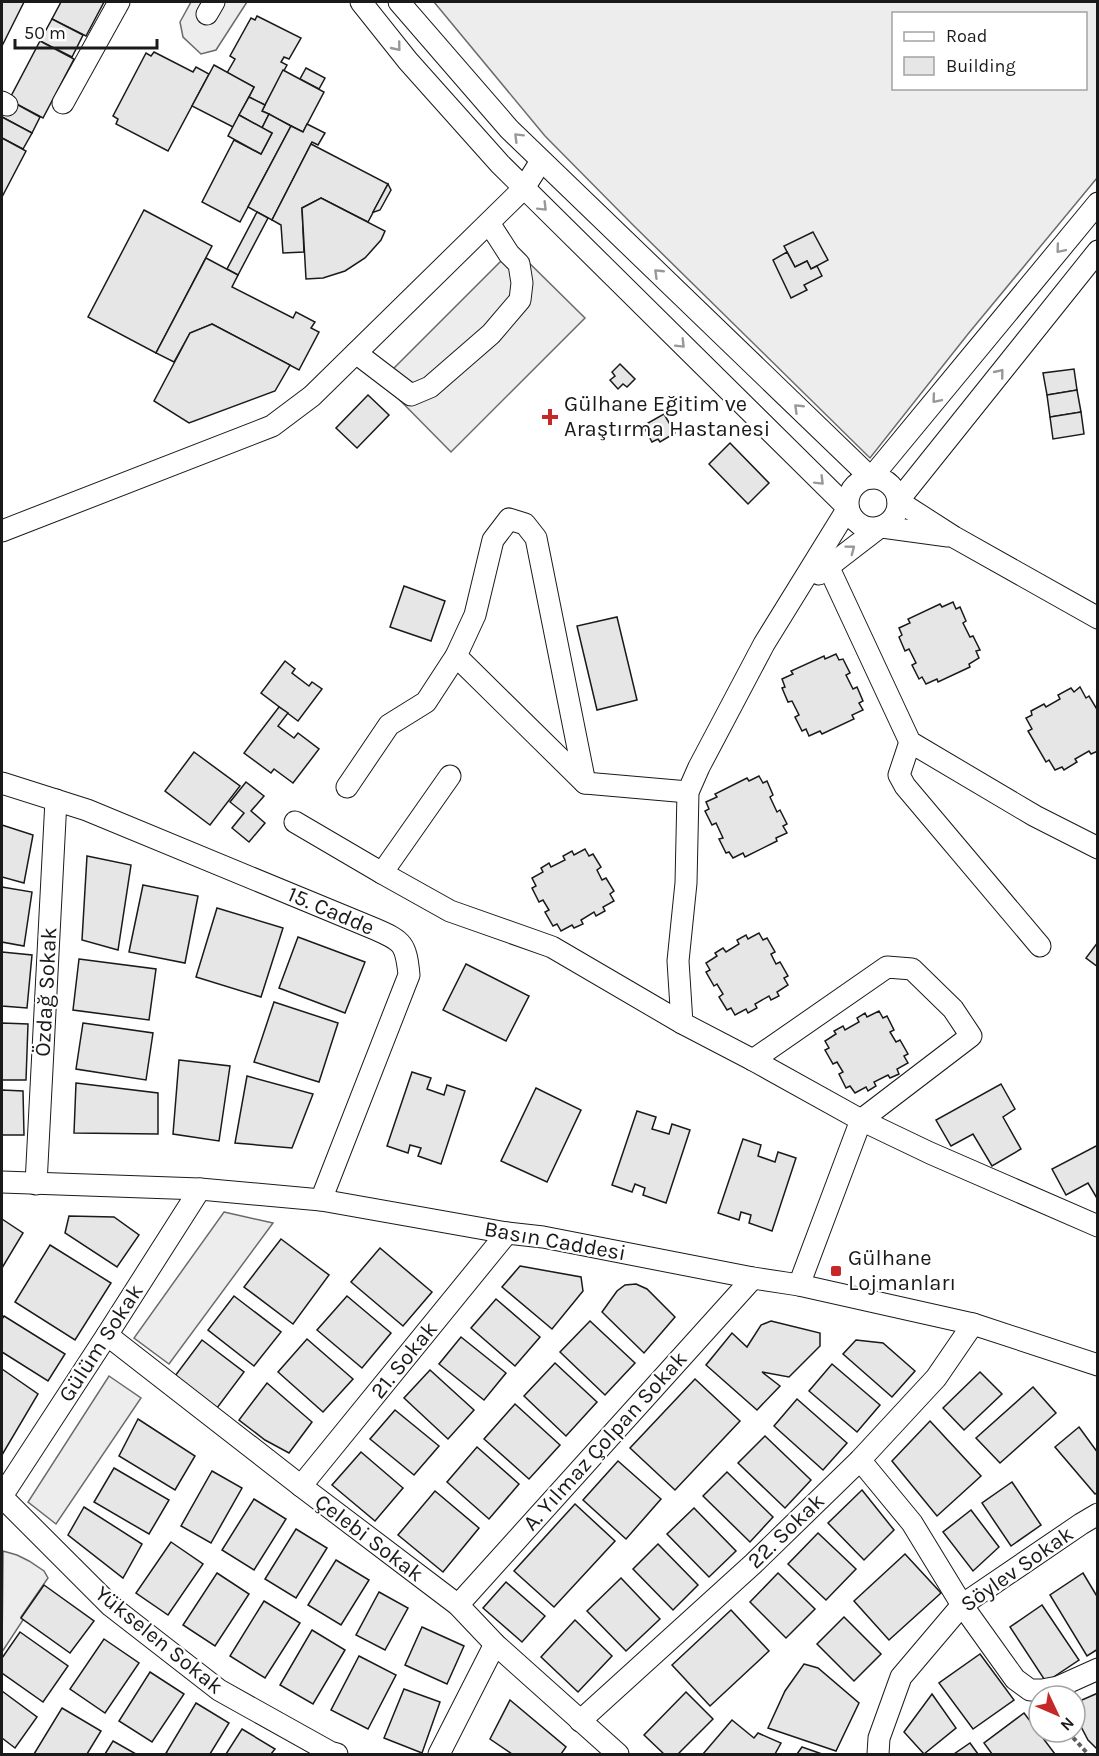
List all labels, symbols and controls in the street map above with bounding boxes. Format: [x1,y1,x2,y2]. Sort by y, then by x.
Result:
scale bar [15,12,158,50]
legend [892,12,1087,90]
text: 50 m [24,22,66,44]
text: Road [946,25,987,47]
one-way arrow [390,40,401,51]
text: Building [946,55,1016,77]
one-way arrow [514,134,525,145]
one-way arrow [535,199,546,210]
one-way arrow [1057,242,1068,253]
one-way arrow [654,269,664,280]
one-way arrow [674,336,685,347]
one-way arrow [992,369,1003,380]
place label: Gülhane Eğitim ve Araştırma Hastanesi [564,391,770,442]
one-way arrow [932,392,943,403]
one-way arrow [795,405,806,416]
marker: Gülhane Eğitim ve Araştırma Hastanesi [541,408,559,426]
one-way arrow [813,473,824,484]
one-way arrow [845,545,856,556]
street label: 15. Cadde [284,881,378,941]
street label: Özdağ Sokak [30,927,62,1057]
street label: Basın Caddesi [482,1216,628,1266]
place label: Gülhane Lojmanları [848,1245,956,1296]
marker: Gülhane Lojmanları [829,1264,843,1278]
street label: Gülüm Sokak [53,1279,149,1407]
street label: 21. Sokak [365,1316,443,1404]
street label: A. Yılmaz Çolpan Sokak [518,1346,692,1536]
street label: 22. Sokak [742,1488,830,1574]
street label: Çelebi Sokak [310,1489,428,1587]
street label: Söylev Sokak [956,1521,1078,1617]
street label: Yükselen Sokak [90,1580,228,1700]
north arrow [1027,1684,1087,1744]
text: N [1057,1713,1078,1735]

